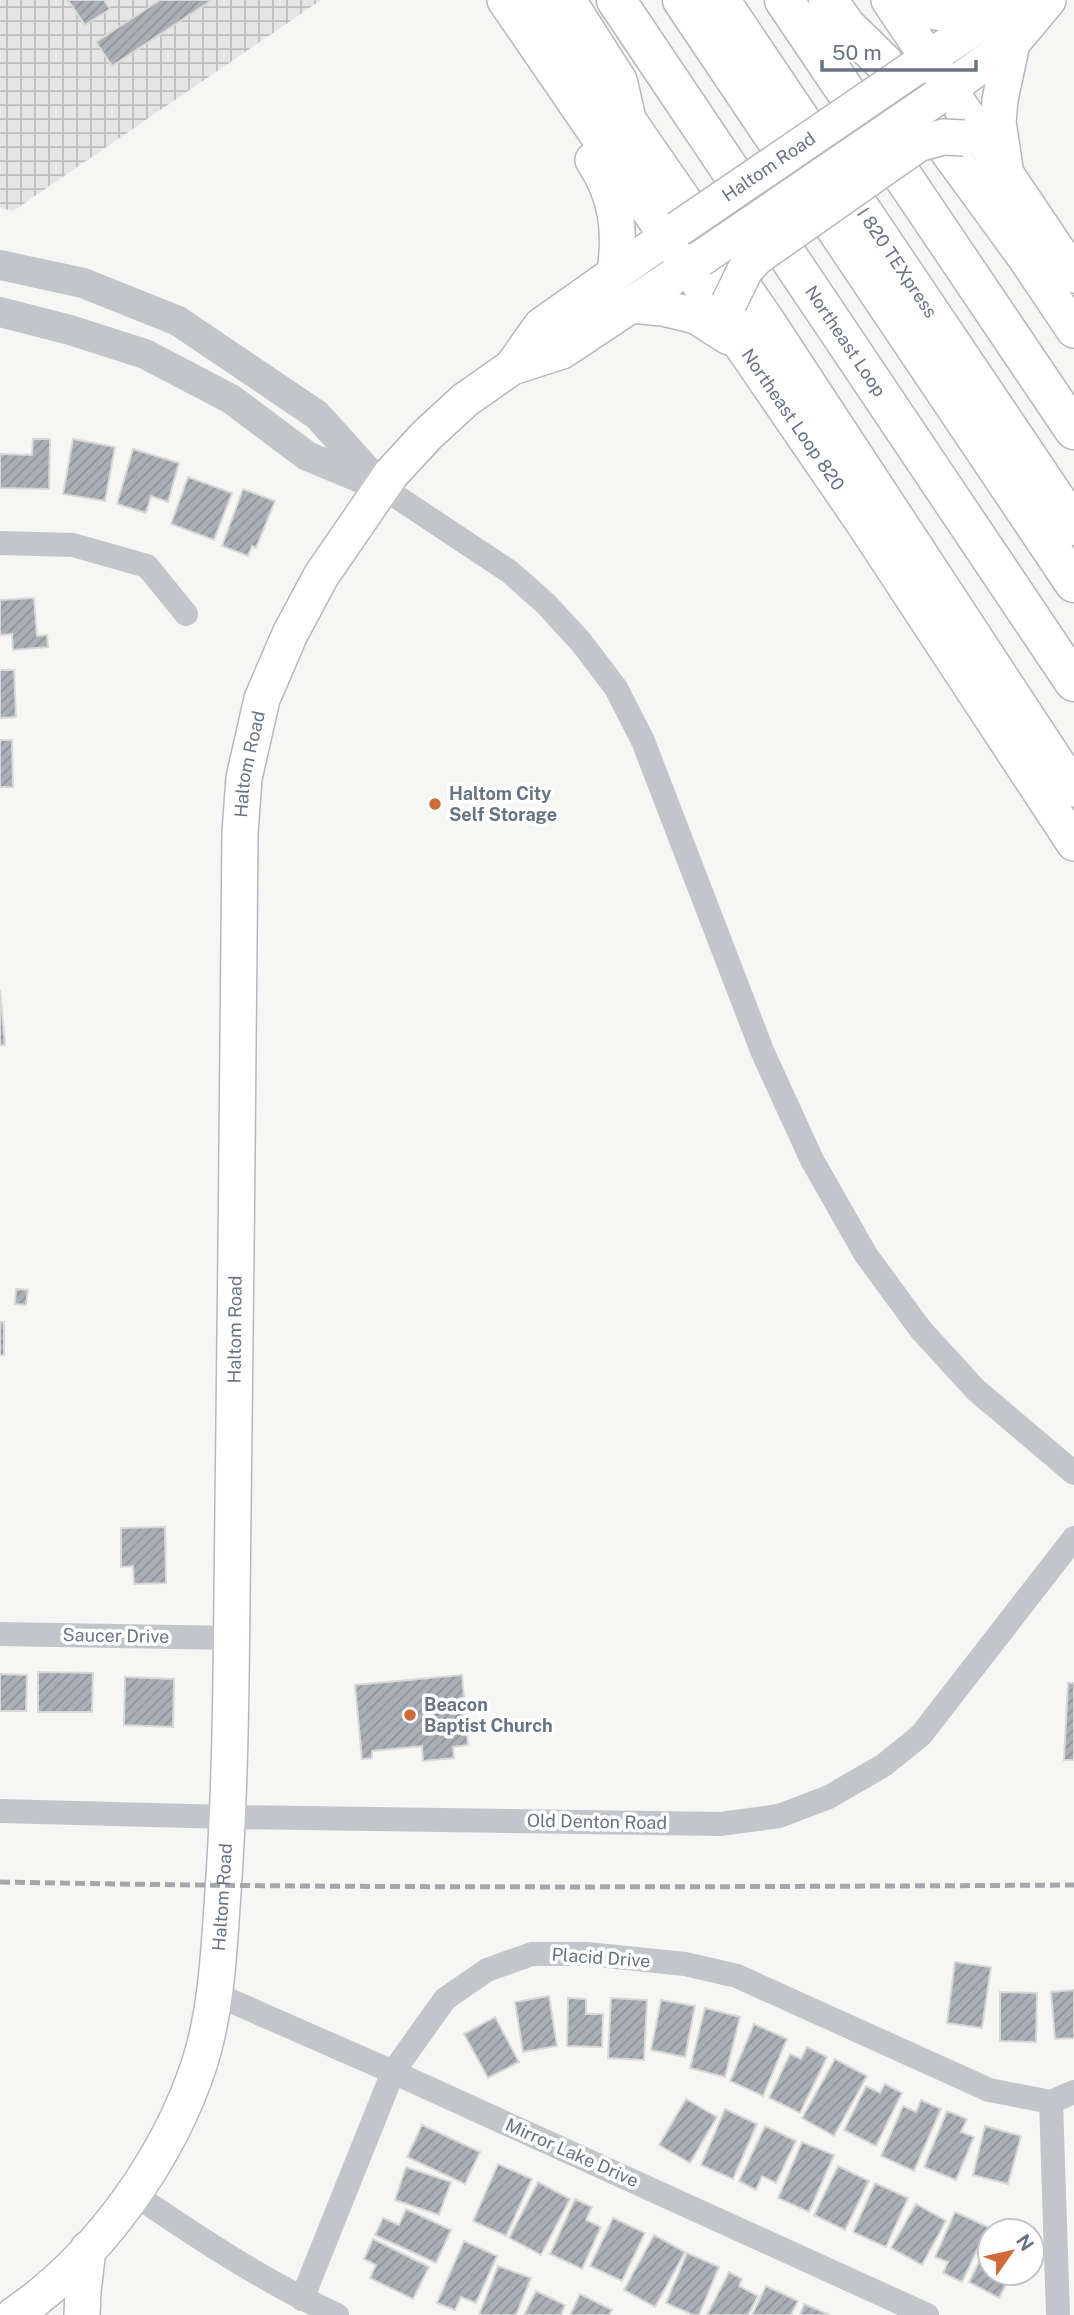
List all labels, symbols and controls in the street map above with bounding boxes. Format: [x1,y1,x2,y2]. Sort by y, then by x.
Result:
scale bar [822,28,976,72]
text: 50 m [832,40,882,65]
street label: Haltom Road [718,127,819,206]
street label: I 820 TEXpress [853,204,942,322]
street label: Northeast Loop [801,281,890,400]
street label: Northeast Loop 820 [737,345,849,494]
street label: Haltom Road [230,709,269,818]
place label: Haltom City Self Storage [449,783,557,825]
marker: Haltom City Self Storage [427,796,443,812]
street label: Haltom Road [223,1275,246,1383]
street label: Saucer Drive [62,1624,170,1647]
place label: Beacon Baptist Church [424,1694,553,1736]
marker: Beacon Baptist Church [402,1707,418,1723]
street label: Old Denton Road [527,1810,667,1833]
street label: Haltom Road [208,1843,236,1952]
street label: Placid Drive [551,1944,651,1971]
street label: Mirror Lake Drive [502,2114,642,2191]
north arrow [976,2217,1046,2287]
text: N [1012,2230,1038,2255]

